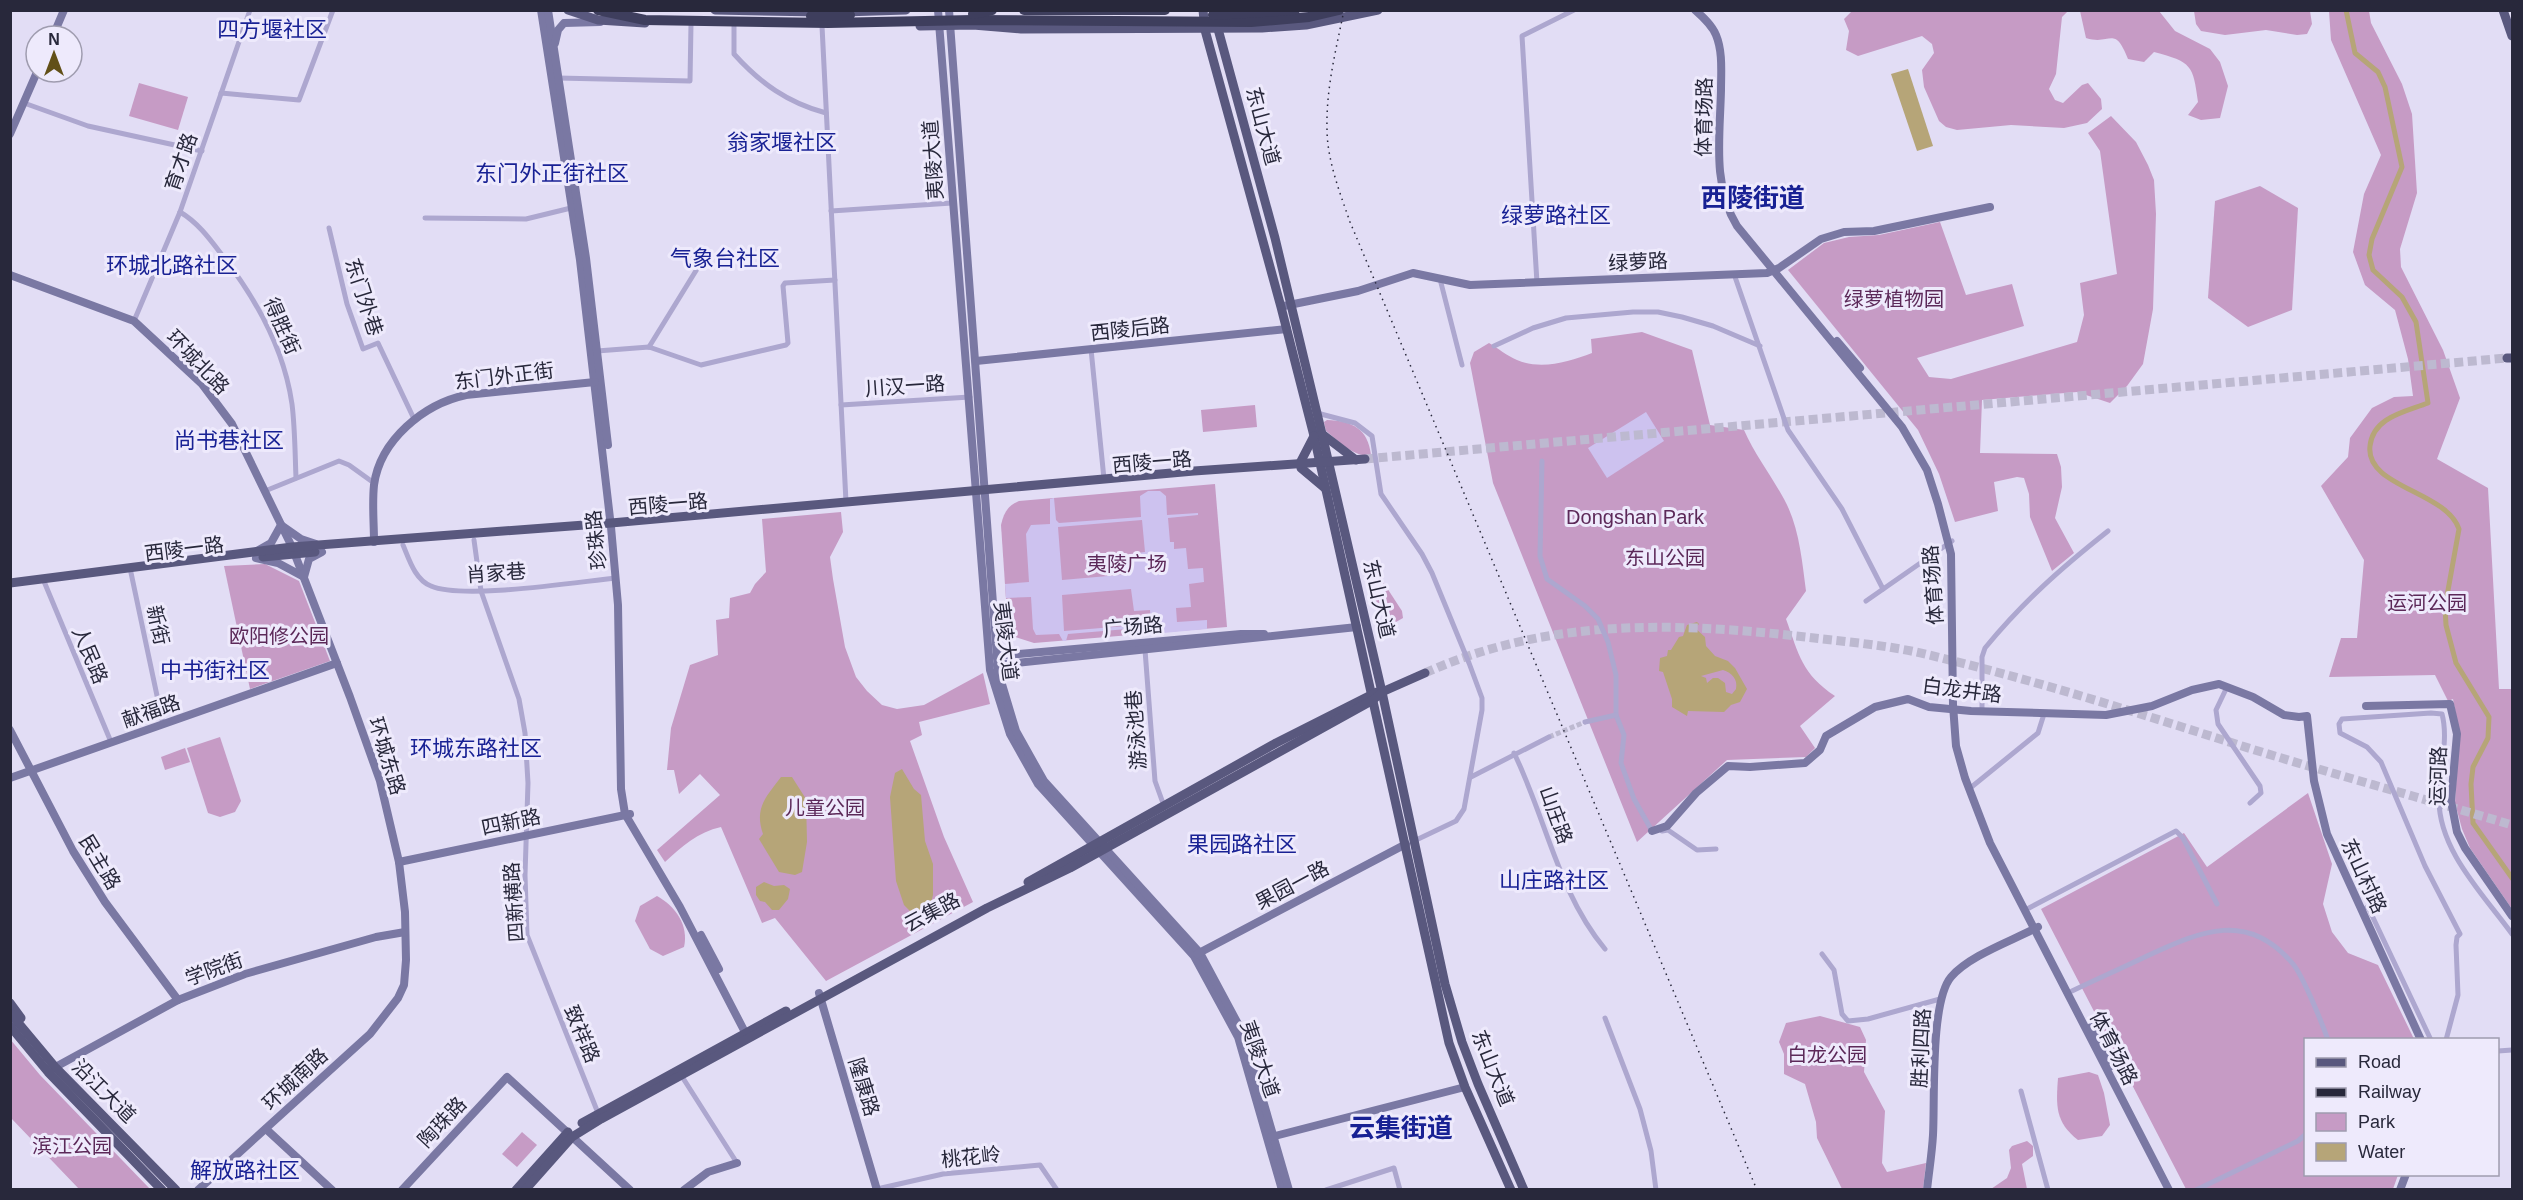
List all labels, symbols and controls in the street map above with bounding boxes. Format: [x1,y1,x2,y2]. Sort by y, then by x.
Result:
district label: 四方堰社区 [217,17,327,42]
north arrow [24,24,84,84]
text: N [48,31,60,48]
street label: 体育场路 [1692,77,1716,157]
street label: 东山大道 [1242,85,1284,167]
street label: 夷陵大道 [919,119,947,201]
street label: 育才路 [161,130,201,194]
district label: 翁家堰社区 [727,130,837,155]
district label: 东门外正街社区 [475,161,629,186]
district label: 西陵街道 [1701,183,1805,213]
district label: 绿萝路社区 [1501,203,1611,228]
district label: 气象台社区 [670,246,780,271]
street label: 绿萝路 [1607,249,1669,275]
district label: 环城北路社区 [106,253,238,278]
street label: 东门外巷 [341,256,387,338]
park label: 绿萝植物园 [1844,288,1944,310]
street label: 得胜街 [260,294,304,358]
street label: 西陵后路 [1089,314,1171,344]
street label: 环城北路 [162,326,234,398]
street label: 东门外正街 [453,359,555,393]
street label: 川汉一路 [864,372,946,400]
district label: 尚书巷社区 [174,428,284,453]
street label: 西陵一路 [1111,448,1193,476]
street label: 西陵一路 [627,490,709,518]
park label: Dongshan Park [1566,506,1705,528]
street label: 珍珠路 [582,509,610,571]
street label: 西陵一路 [143,533,225,565]
street label: 体育场路 [1919,544,1947,626]
park label: 东山公园 [1625,547,1705,569]
park label: 夷陵广场 [1087,553,1167,575]
street label: 东山大道 [1359,558,1399,640]
street label: 肖家巷 [465,560,527,586]
park label: 运河公园 [2387,592,2467,614]
street label: 夷陵大道 [990,600,1022,682]
street label: 新街 [143,603,173,647]
street label: 广场路 [1102,613,1164,641]
street label: 人民路 [68,623,112,687]
park label: 欧阳修公园 [229,625,329,647]
district label: 中书街社区 [160,658,270,683]
street label: 白龙井路 [1921,674,2003,706]
street label: 游泳池巷 [1122,689,1150,771]
street label: 献福路 [119,691,183,731]
street label: 环城东路 [365,715,409,797]
district label: 环城东路社区 [410,736,542,761]
street label: 运河路 [2426,746,2450,806]
street label: 山庄路 [1535,783,1577,847]
park label: 儿童公园 [785,797,865,819]
street label: 四新路 [479,805,543,839]
street label: 民主路 [75,831,125,893]
district label: 果园路社区 [1187,832,1297,857]
street label: 东山村路 [2337,835,2391,917]
street label: 果园一路 [1252,857,1332,913]
street label: 四新横路 [500,861,528,943]
district label: 山庄路社区 [1499,868,1609,893]
street label: 云集路 [900,888,964,936]
street label: 学院街 [182,948,246,990]
street label: 致祥路 [560,1002,604,1066]
street label: 胜利四路 [1908,1007,1934,1089]
street label: 体育场路 [2086,1007,2142,1089]
street label: 夷陵大道 [1237,1018,1283,1100]
street label: 东山大道 [1468,1027,1518,1109]
legend [2304,1038,2499,1176]
street label: 环城南路 [258,1044,332,1114]
park label: 白龙公园 [1787,1044,1867,1066]
text: Road [2358,1052,2401,1072]
street label: 沿江大道 [68,1055,140,1127]
street label: 隆康路 [845,1055,883,1119]
text: Railway [2358,1082,2421,1102]
street label: 陶珠路 [413,1093,471,1151]
text: Park [2358,1112,2396,1132]
district label: 云集街道 [1349,1113,1453,1143]
park label: 滨江公园 [32,1135,112,1157]
text: Water [2358,1142,2405,1162]
street label: 桃花岭 [940,1143,1002,1171]
district label: 解放路社区 [190,1158,300,1183]

